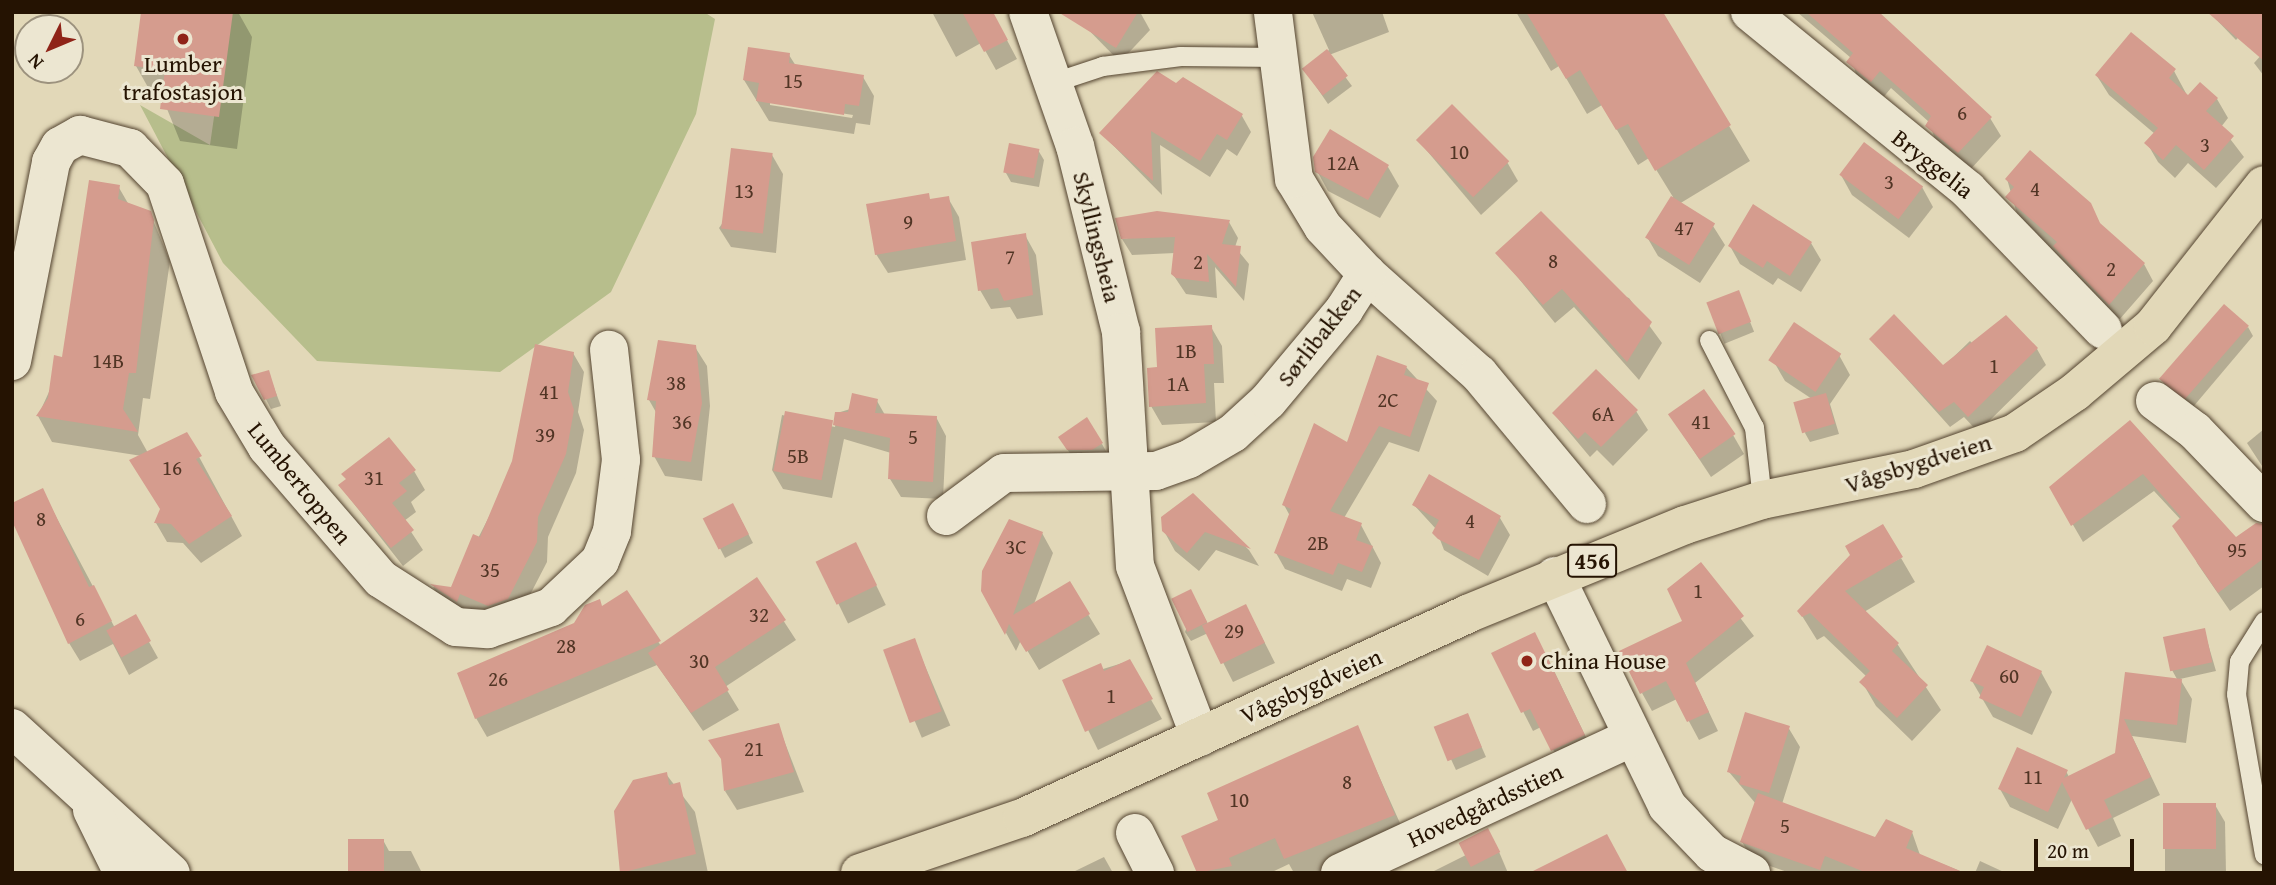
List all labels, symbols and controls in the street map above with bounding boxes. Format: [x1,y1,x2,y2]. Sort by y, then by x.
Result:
north arrow [14,14,84,84]
marker: Lumber trafostasjon [175,31,191,47]
text: N [21,48,50,76]
place label: Lumber trafostasjon [123,50,243,106]
house number: 15 [783,68,803,94]
house number: 6 [1957,100,1967,126]
street label: Bryggelia [1887,123,1979,205]
house number: 3 [2200,132,2210,158]
house number: 10 [1449,139,1469,165]
house number: 12A [1327,150,1359,176]
street label: Skyllingsheia [1067,169,1127,305]
house number: 3 [1884,169,1894,195]
house number: 4 [2030,176,2040,202]
house number: 13 [734,178,754,204]
house number: 9 [903,209,913,235]
house number: 47 [1674,215,1694,241]
house number: 7 [1005,244,1015,270]
house number: 8 [1548,248,1558,274]
house number: 2 [1193,249,1203,275]
house number: 2 [2106,256,2116,282]
street label: Sørlibakken [1271,280,1367,392]
house number: 1B [1175,338,1197,364]
house number: 14B [92,348,124,374]
house number: 1 [1989,353,1999,379]
house number: 38 [666,370,686,396]
house number: 1A [1167,371,1189,397]
house number: 41 [539,379,559,405]
house number: 2C [1377,387,1399,413]
house number: 6A [1592,401,1614,427]
house number: 36 [672,409,692,435]
house number: 41 [1691,409,1711,435]
street label: Lumbertoppen [242,416,358,550]
house number: 39 [535,422,555,448]
house number: 5 [908,424,918,450]
street label: Vågsbygdveien [1841,427,1995,499]
house number: 5B [787,443,809,469]
house number: 16 [162,455,182,481]
house number: 31 [364,465,384,491]
house number: 8 [36,506,46,532]
house number: 4 [1465,508,1475,534]
house number: 2B [1307,530,1329,556]
house number: 3C [1005,534,1027,560]
house number: 95 [2227,537,2247,563]
road number: 456 [1566,541,1618,580]
house number: 35 [480,557,500,583]
house number: 1 [1693,578,1703,604]
house number: 32 [749,602,769,628]
house number: 6 [75,606,85,632]
house number: 29 [1224,618,1244,644]
house number: 28 [556,633,576,659]
street label: Vågsbygdveien [1236,642,1386,730]
place label: China House [1541,647,1666,675]
house number: 30 [689,648,709,674]
marker: China House [1519,653,1535,669]
house number: 60 [1999,663,2019,689]
house number: 26 [488,666,508,692]
house number: 1 [1106,683,1116,709]
house number: 21 [744,736,764,762]
street label: Hovedgårdsstien [1403,756,1567,854]
house number: 11 [2023,764,2043,790]
house number: 8 [1342,769,1352,795]
house number: 10 [1229,787,1249,813]
house number: 5 [1780,813,1790,839]
scale bar [2038,826,2138,870]
text: 20 m [2047,835,2089,866]

